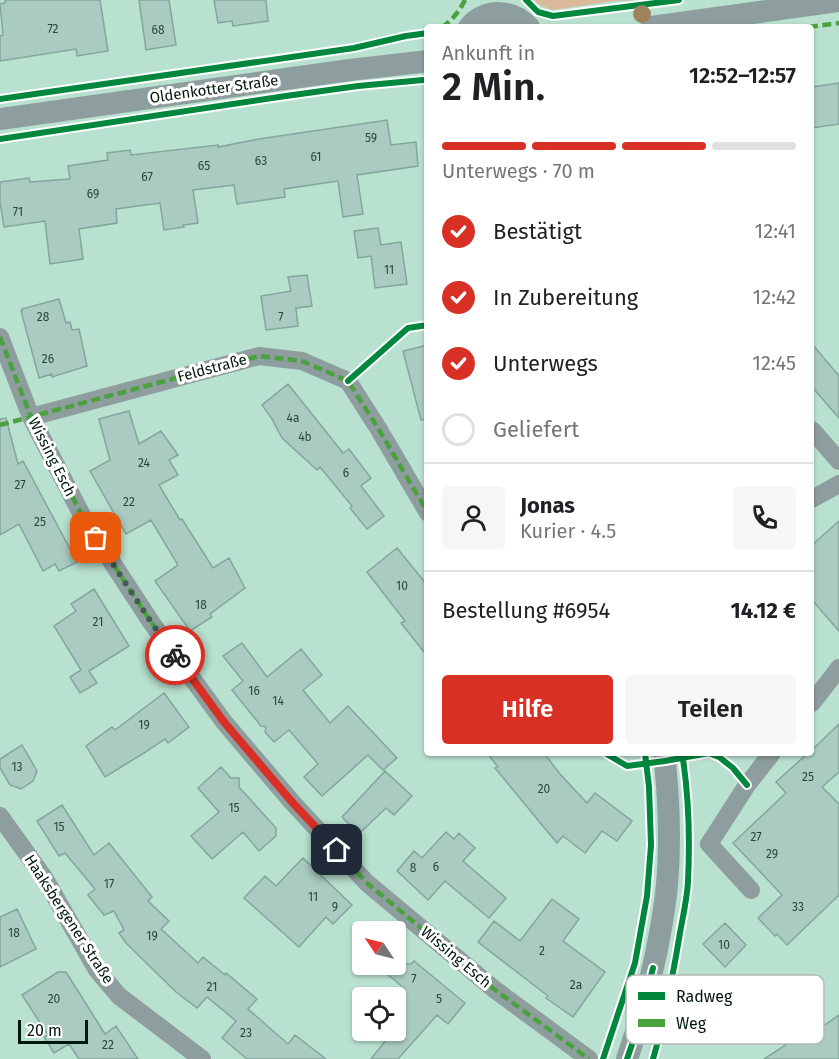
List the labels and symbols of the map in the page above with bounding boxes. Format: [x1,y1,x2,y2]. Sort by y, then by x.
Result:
house number: 72 [47,22,59,36]
house number: 68 [151,23,165,37]
street label: Oldenkotter Straße [149,71,279,107]
house number: 59 [365,131,377,145]
house number: 61 [310,150,322,164]
house number: 63 [255,154,267,168]
house number: 65 [198,159,210,173]
house number: 67 [141,170,153,184]
house number: 69 [87,187,99,201]
house number: 71 [13,205,23,219]
house number: 11 [384,263,394,277]
house number: 28 [37,310,50,324]
house number: 7 [278,310,284,324]
street label: Feldstraße [175,350,249,386]
house number: 26 [42,352,54,366]
house number: 4a [287,411,299,425]
street label: Wissing Esch [24,415,80,499]
house number: 4b [298,430,312,444]
house number: 24 [138,456,151,470]
house number: 6 [343,466,349,480]
house number: 27 [14,478,26,492]
house number: 22 [123,495,135,509]
pin [70,512,121,563]
house number: 25 [34,515,46,529]
house number: 10 [396,579,408,593]
house number: 18 [195,598,207,612]
house number: 21 [93,615,103,629]
courier [145,625,205,685]
house number: 16 [248,684,260,698]
house number: 14 [272,694,284,708]
house number: 19 [138,718,150,732]
house number: 13 [11,760,23,774]
house number: 25 [802,770,814,784]
house number: 20 [538,782,551,796]
house number: 15 [228,801,240,815]
house number: 15 [53,820,65,834]
pin [311,824,362,875]
house number: 27 [750,830,762,844]
house number: 29 [766,847,778,861]
street label: Haaksbergener Straße [21,851,117,987]
house number: 6 [433,860,439,874]
house number: 8 [410,861,417,875]
house number: 17 [104,877,114,891]
house number: 11 [308,890,318,904]
house number: 9 [332,900,338,914]
house number: 33 [792,900,804,914]
north arrow [352,921,406,975]
street label: Wissing Esch [417,922,495,992]
house number: 18 [8,926,20,940]
house number: 19 [146,929,158,943]
house number: 10 [718,938,730,952]
house number: 2 [539,944,545,958]
house number: 7 [411,972,417,986]
legend [626,975,824,1044]
house number: 2a [570,978,582,992]
house number: 21 [207,980,217,994]
text: Radweg [676,987,733,1006]
house number: 20 [48,992,61,1006]
house number: 5 [436,992,442,1006]
text: Weg [676,1014,707,1033]
scale bar [18,1017,88,1044]
house number: 23 [240,1026,252,1040]
house number: 22 [102,1038,114,1052]

